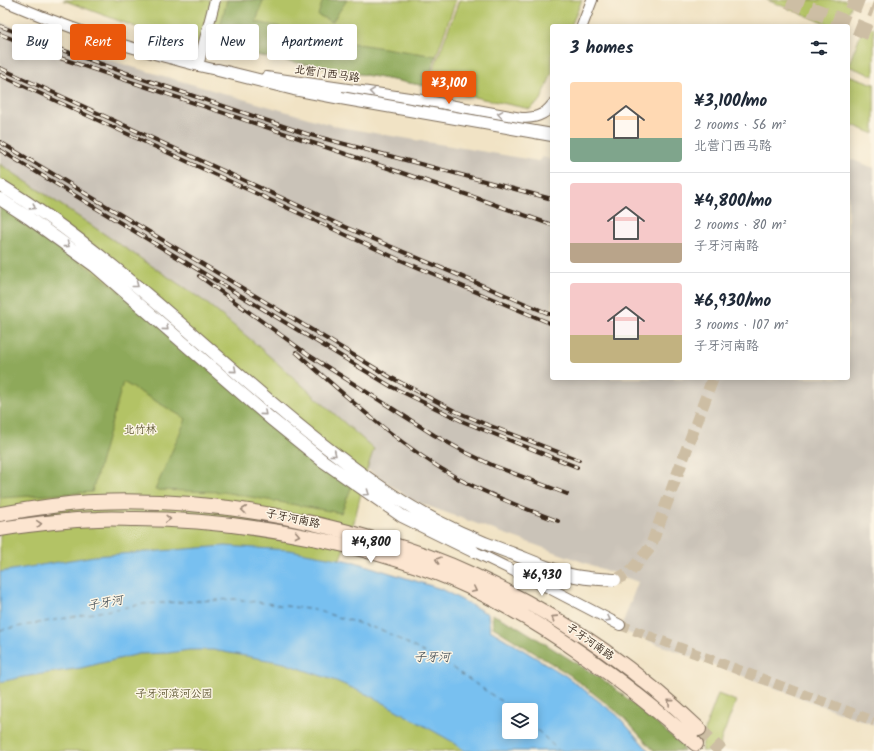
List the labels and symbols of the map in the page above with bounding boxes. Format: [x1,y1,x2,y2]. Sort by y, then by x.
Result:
street label: 北营门西马路 [293,60,361,88]
pin: ¥3,100 [416,71,482,105]
one-way arrow [369,88,375,97]
one-way arrow [497,110,503,119]
one-way arrow [28,202,35,209]
one-way arrow [62,240,69,247]
one-way arrow [131,281,138,288]
one-way arrow [162,323,169,330]
one-way arrow [230,366,237,373]
one-way arrow [260,409,267,416]
park label: 北竹林 [124,421,157,439]
one-way arrow [329,449,336,456]
one-way arrow [363,488,370,496]
street label: 子牙河南路 [264,504,322,534]
one-way arrow [241,506,247,515]
one-way arrow [165,515,171,524]
one-way arrow [36,519,42,528]
one-way arrow [294,530,301,538]
pin: ¥4,800 [338,530,404,564]
one-way arrow [434,556,441,565]
pin: ¥6,930 [509,563,575,597]
one-way arrow [470,585,478,593]
water label: 子牙河 [86,590,126,615]
one-way arrow [604,614,611,622]
one-way arrow [551,615,558,623]
street label: 子牙河南路 [562,619,618,665]
water label: 子牙河 [414,648,452,667]
park label: 子牙河滨河公园 [136,685,213,703]
one-way arrow [668,700,675,707]

